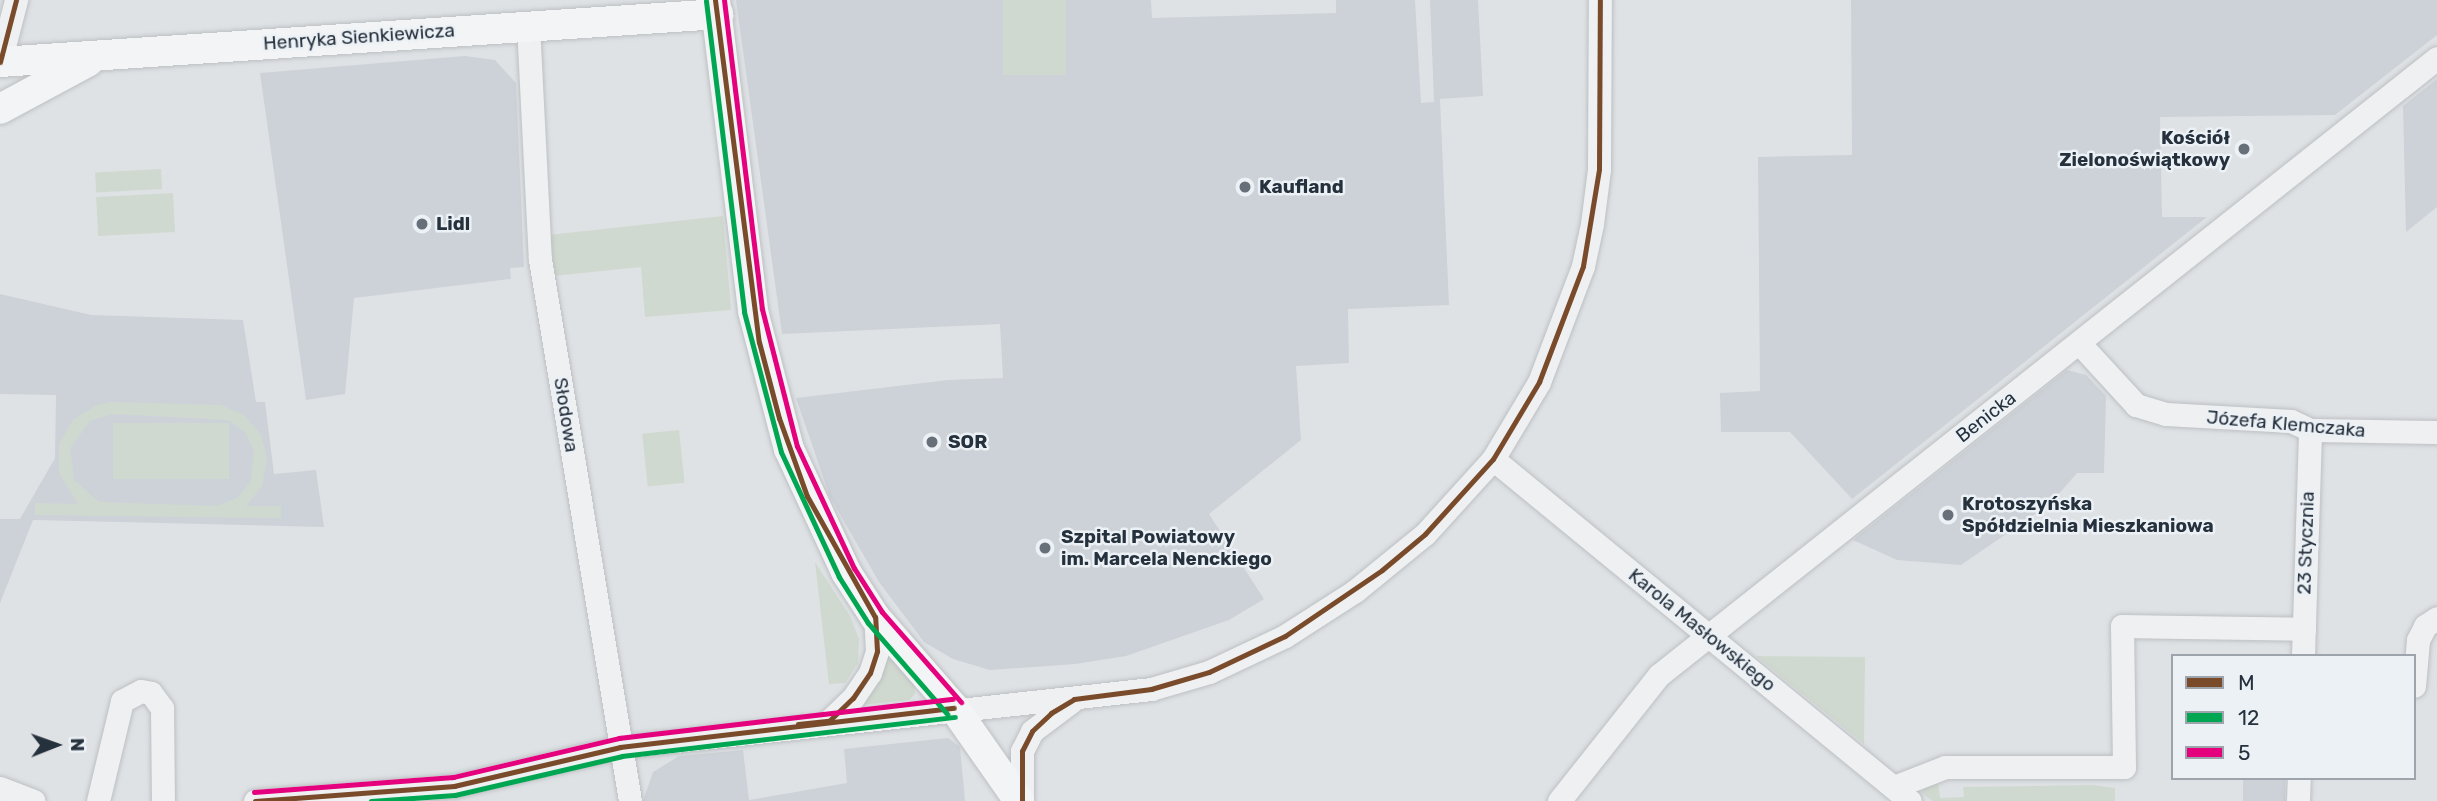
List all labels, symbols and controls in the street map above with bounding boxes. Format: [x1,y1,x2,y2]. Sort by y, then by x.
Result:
street label: Henryka Sienkiewicza [262,19,456,55]
place label: Kościół Zielonoświątkowy [2059,127,2230,171]
marker: Kościół Zielonoświątkowy [2236,141,2252,157]
place label: Kaufland [1259,176,1344,198]
marker: Kaufland [1237,179,1253,195]
place label: Lidl [436,213,470,235]
marker: Lidl [414,216,430,232]
street label: Słodowa [549,376,583,454]
street label: Benicka [1951,386,2021,448]
street label: Józefa Klemczaka [2206,406,2366,442]
place label: SOR [948,431,987,453]
marker: SOR [922,432,942,452]
street label: 23 Stycznia [2293,491,2319,595]
place label: Krotoszyńska Spółdzielnia Mieszkaniowa [1962,493,2214,537]
marker: Krotoszyńska Spółdzielnia Mieszkaniowa [1940,507,1956,523]
place label: Szpital Powiatowy im. Marcela Nenckiego [1061,526,1272,570]
marker: Szpital Powiatowy im. Marcela Nenckiego [1035,538,1055,558]
street label: Karola Masłowskiego [1624,564,1780,696]
legend [2171,654,2416,780]
text: M [2238,670,2255,695]
text: 12 [2238,705,2259,730]
north arrow [21,710,91,780]
text: N [66,738,89,752]
text: 5 [2238,740,2250,765]

